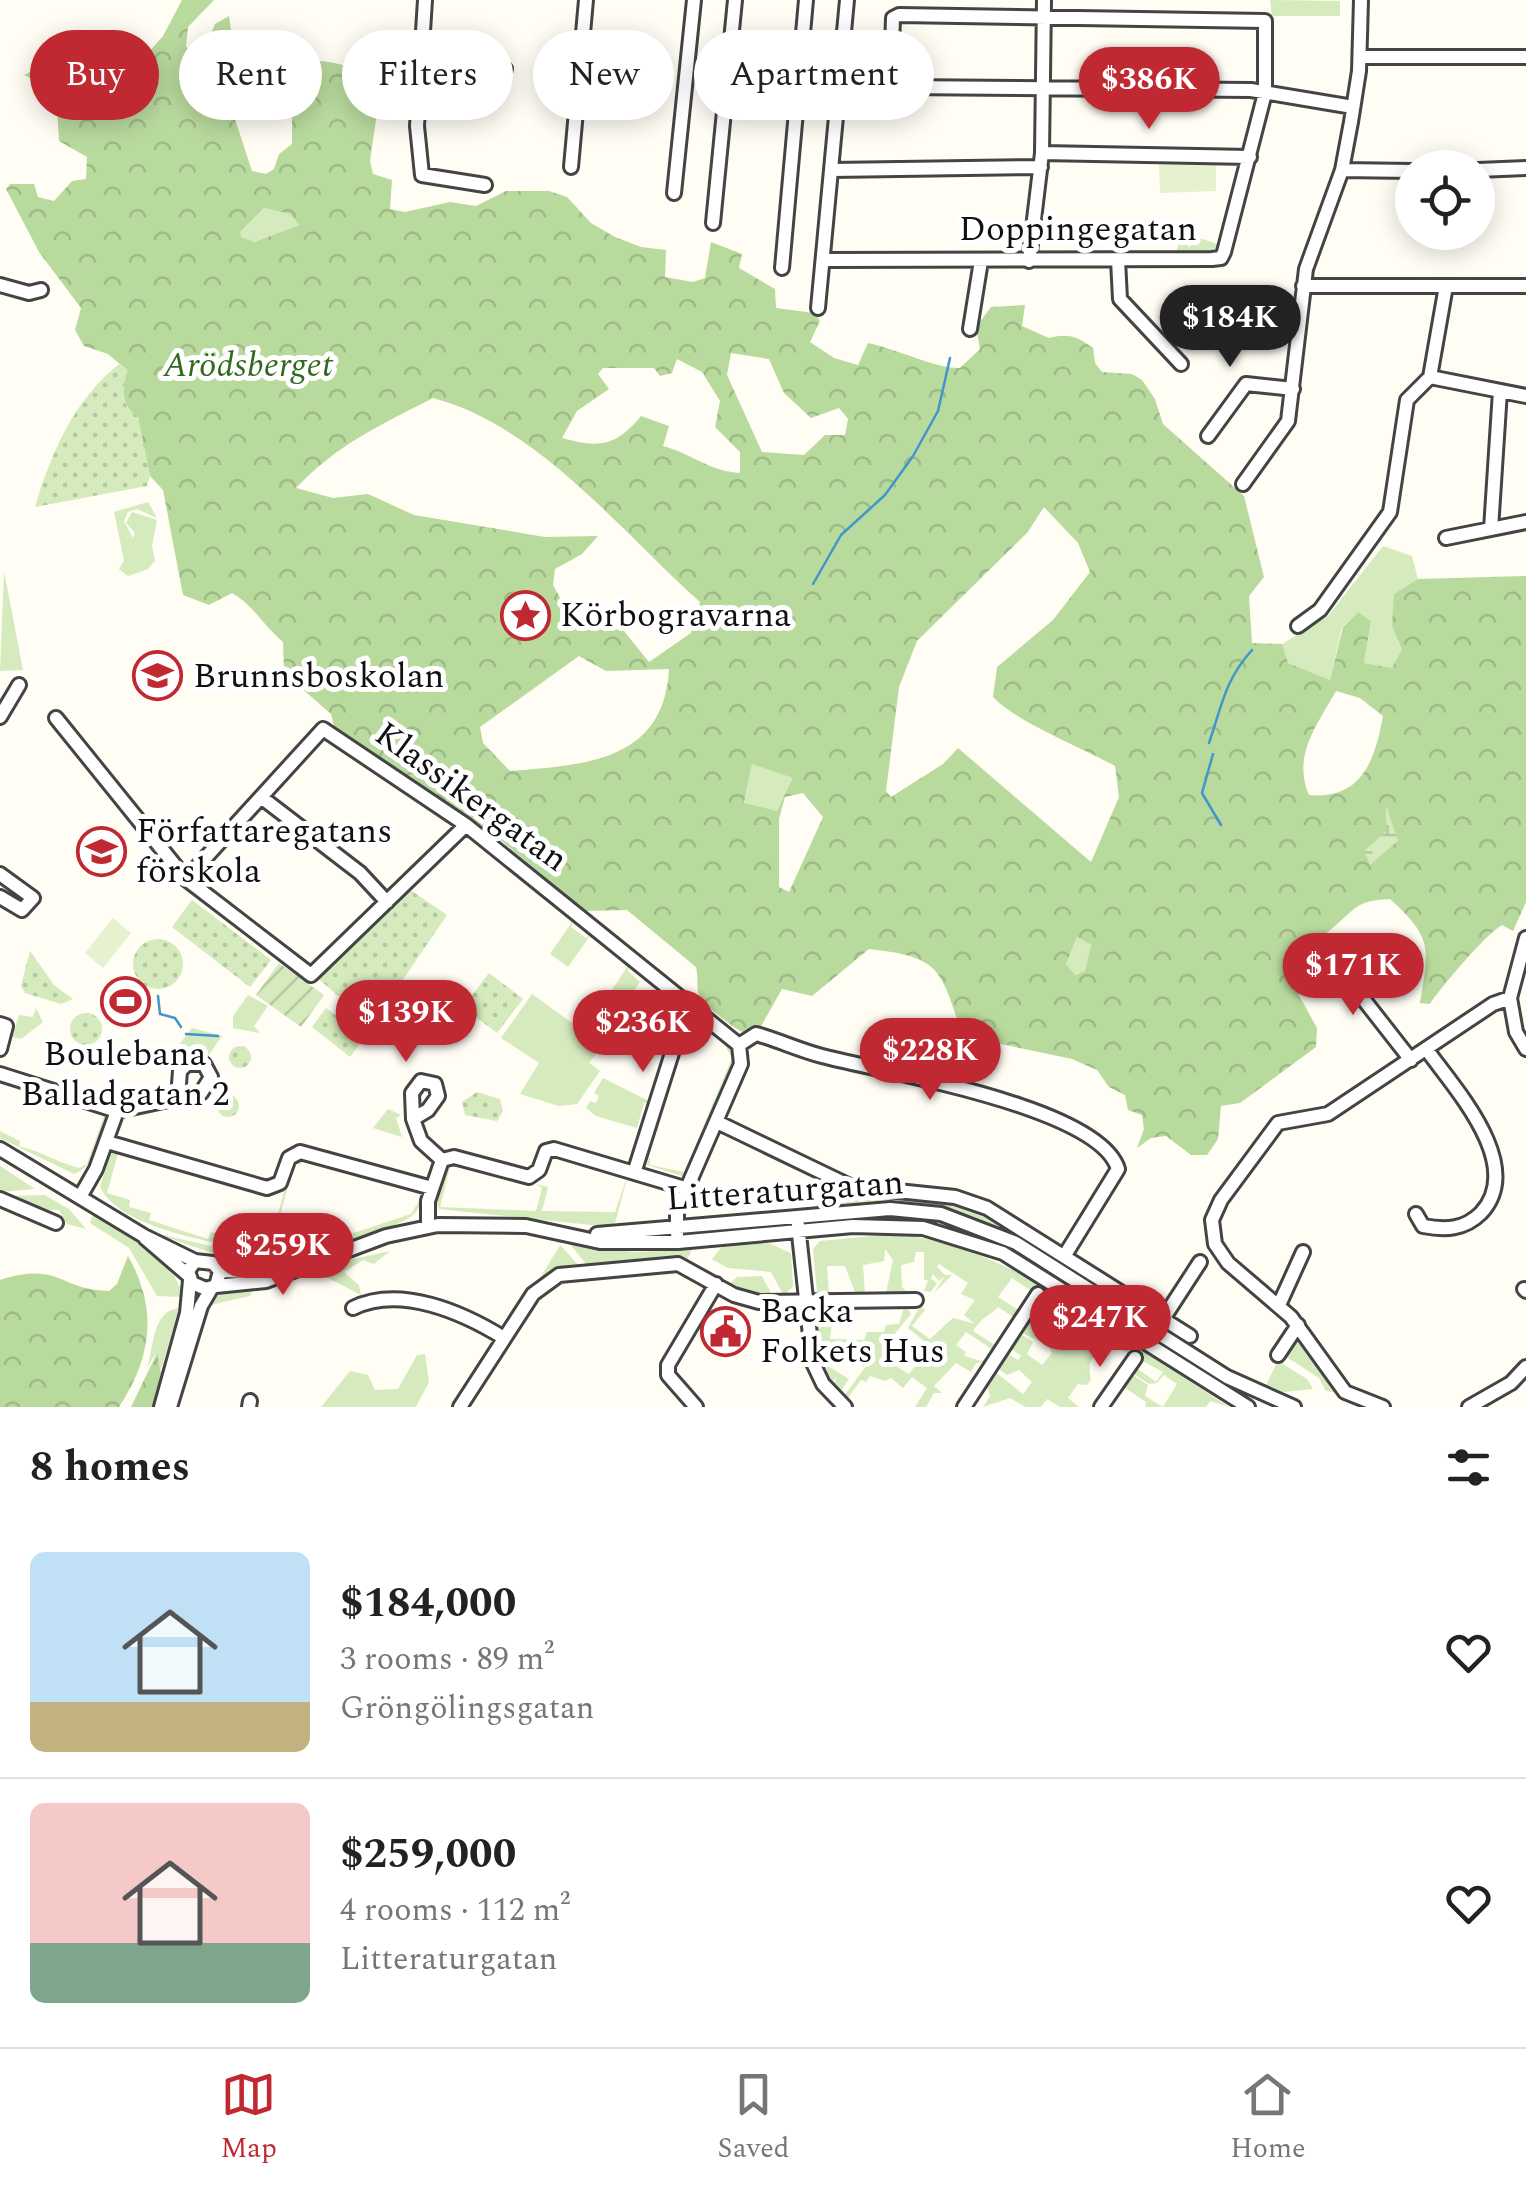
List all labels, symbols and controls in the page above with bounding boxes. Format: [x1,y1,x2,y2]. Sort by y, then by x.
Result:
chip: Buy [30,30,159,120]
chip: Rent [179,30,322,120]
chip: Filters [342,30,513,120]
chip: New [533,30,674,120]
chip: Apartment [694,30,934,120]
pin: $386K [1079,47,1219,132]
text: $386K [1101,55,1197,104]
map controls [1395,150,1495,250]
button: locate [1395,150,1495,250]
street label: Doppingegatan [959,203,1197,256]
pin: $184K [1160,285,1300,370]
text: $184K [1182,293,1278,342]
park label: Arödsberget [162,339,334,392]
place icon: Körbogravarna [499,589,551,641]
place label: Körbogravarna [560,589,791,642]
school or university icon: Brunnsboskolan [132,650,184,702]
place label: Brunnsboskolan [193,650,444,703]
street label: Klassikergatan [363,709,579,885]
place label: Författaregatans förskola [136,805,392,898]
school or university icon: Författaregatans förskola [75,825,127,877]
pin: $171K [1283,933,1423,1018]
text: $171K [1305,941,1401,990]
sports icon: Boulebana Balladgatan 2 [99,976,151,1028]
pin: $139K [336,980,476,1065]
text: $139K [358,988,454,1037]
pin: $236K [573,990,713,1075]
text: $236K [595,998,691,1047]
pin: $228K [860,1018,1000,1103]
text: $228K [882,1026,978,1075]
place label: Boulebana Balladgatan 2 [20,1028,230,1121]
street label: Litteraturgatan [665,1156,905,1226]
pin: $259K [213,1213,353,1298]
text: $259K [235,1221,331,1270]
place label: Backa Folkets Hus [760,1285,945,1378]
pin: $247K [1030,1285,1170,1370]
text: $247K [1052,1293,1148,1342]
public building icon: Backa Folkets Hus [699,1305,751,1357]
text: 8 homes [30,1436,190,1499]
icon: filters [1441,1440,1496,1495]
text: $184,000 [340,1572,516,1635]
icon: home [110,1592,230,1712]
icon: heart [1441,1625,1496,1680]
text: 3 rooms · 89 m² [340,1635,554,1684]
text: Gröngölingsgatan [340,1684,594,1733]
text: $259,000 [340,1823,516,1886]
icon: home [110,1843,230,1963]
icon: heart [1441,1876,1496,1931]
text: 4 rooms · 112 m² [340,1886,570,1935]
text: Litteraturgatan [340,1935,557,1984]
tab: Map [220,2067,277,2170]
tab: Saved [718,2067,789,2170]
tab: Home [1230,2067,1306,2170]

